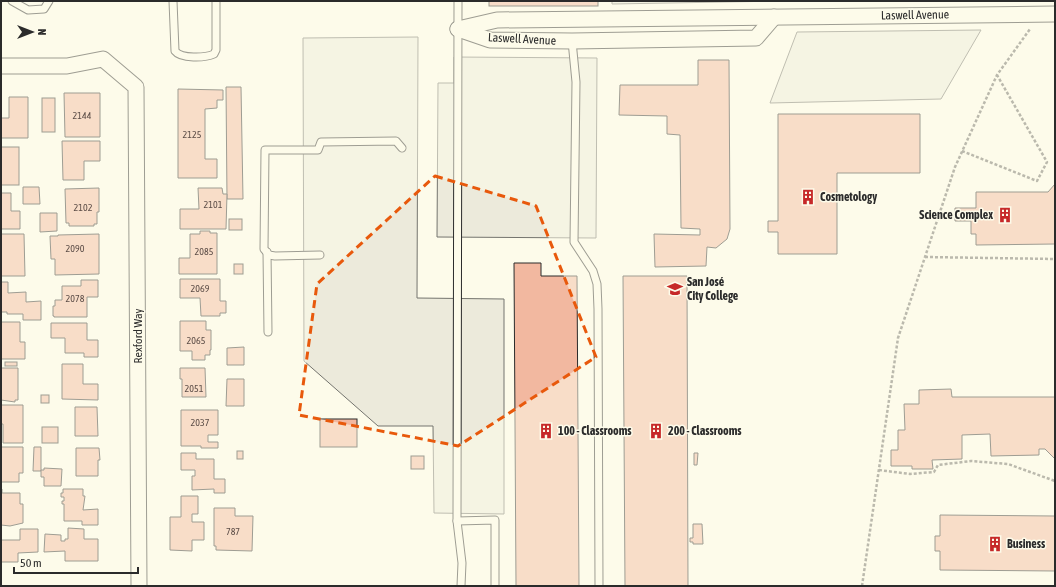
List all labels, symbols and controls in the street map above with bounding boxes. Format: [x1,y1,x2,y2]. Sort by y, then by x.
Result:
street label: Laswell Avenue [881,7,949,23]
north arrow [12,12,52,52]
text: N [36,29,48,35]
street label: Laswell Avenue [488,30,556,48]
house number: 2144 [73,110,92,121]
house number: 2125 [183,129,202,140]
building icon: Cosmetology [799,188,817,206]
place label: Cosmetology [820,190,877,204]
house number: 2101 [204,199,223,210]
house number: 2102 [74,202,93,213]
building icon: Science Complex [996,206,1014,224]
place label: Science Complex [919,208,993,222]
house number: 2090 [66,243,85,254]
house number: 2085 [195,246,214,257]
place label: San José City College [687,275,739,303]
school or university icon: San José City College [666,280,684,298]
house number: 2069 [191,283,210,294]
house number: 2078 [66,293,85,304]
street label: Rexford Way [131,309,145,363]
house number: 2065 [187,335,206,346]
house number: 2051 [185,383,204,394]
house number: 2037 [191,417,210,428]
building icon: 100 - Classrooms [537,422,555,440]
building icon: 200 - Classrooms [647,422,665,440]
place label: 100 - Classrooms [558,424,632,438]
place label: 200 - Classrooms [668,424,742,438]
house number: 787 [226,526,240,537]
building icon: Business [986,535,1004,553]
place label: Business [1007,537,1046,551]
scale bar [14,549,138,575]
text: 50 m [20,556,42,570]

